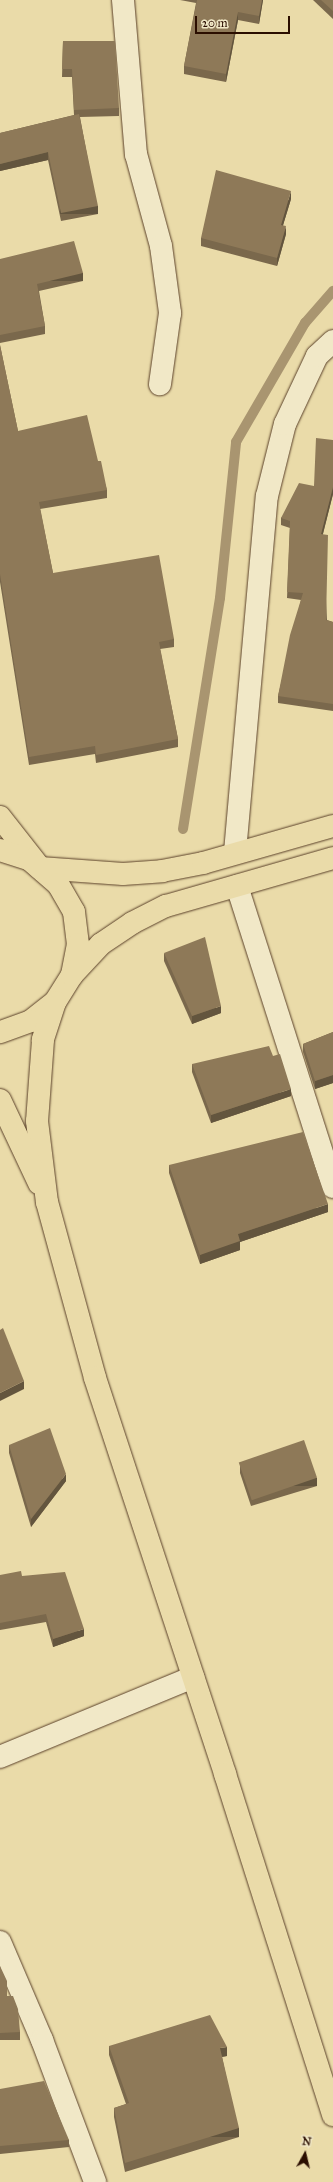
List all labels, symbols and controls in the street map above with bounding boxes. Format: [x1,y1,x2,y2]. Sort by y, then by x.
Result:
scale bar [197,8,292,34]
text: 20 m [202,16,228,30]
north arrow [285,2134,325,2174]
text: N [301,2135,312,2149]

